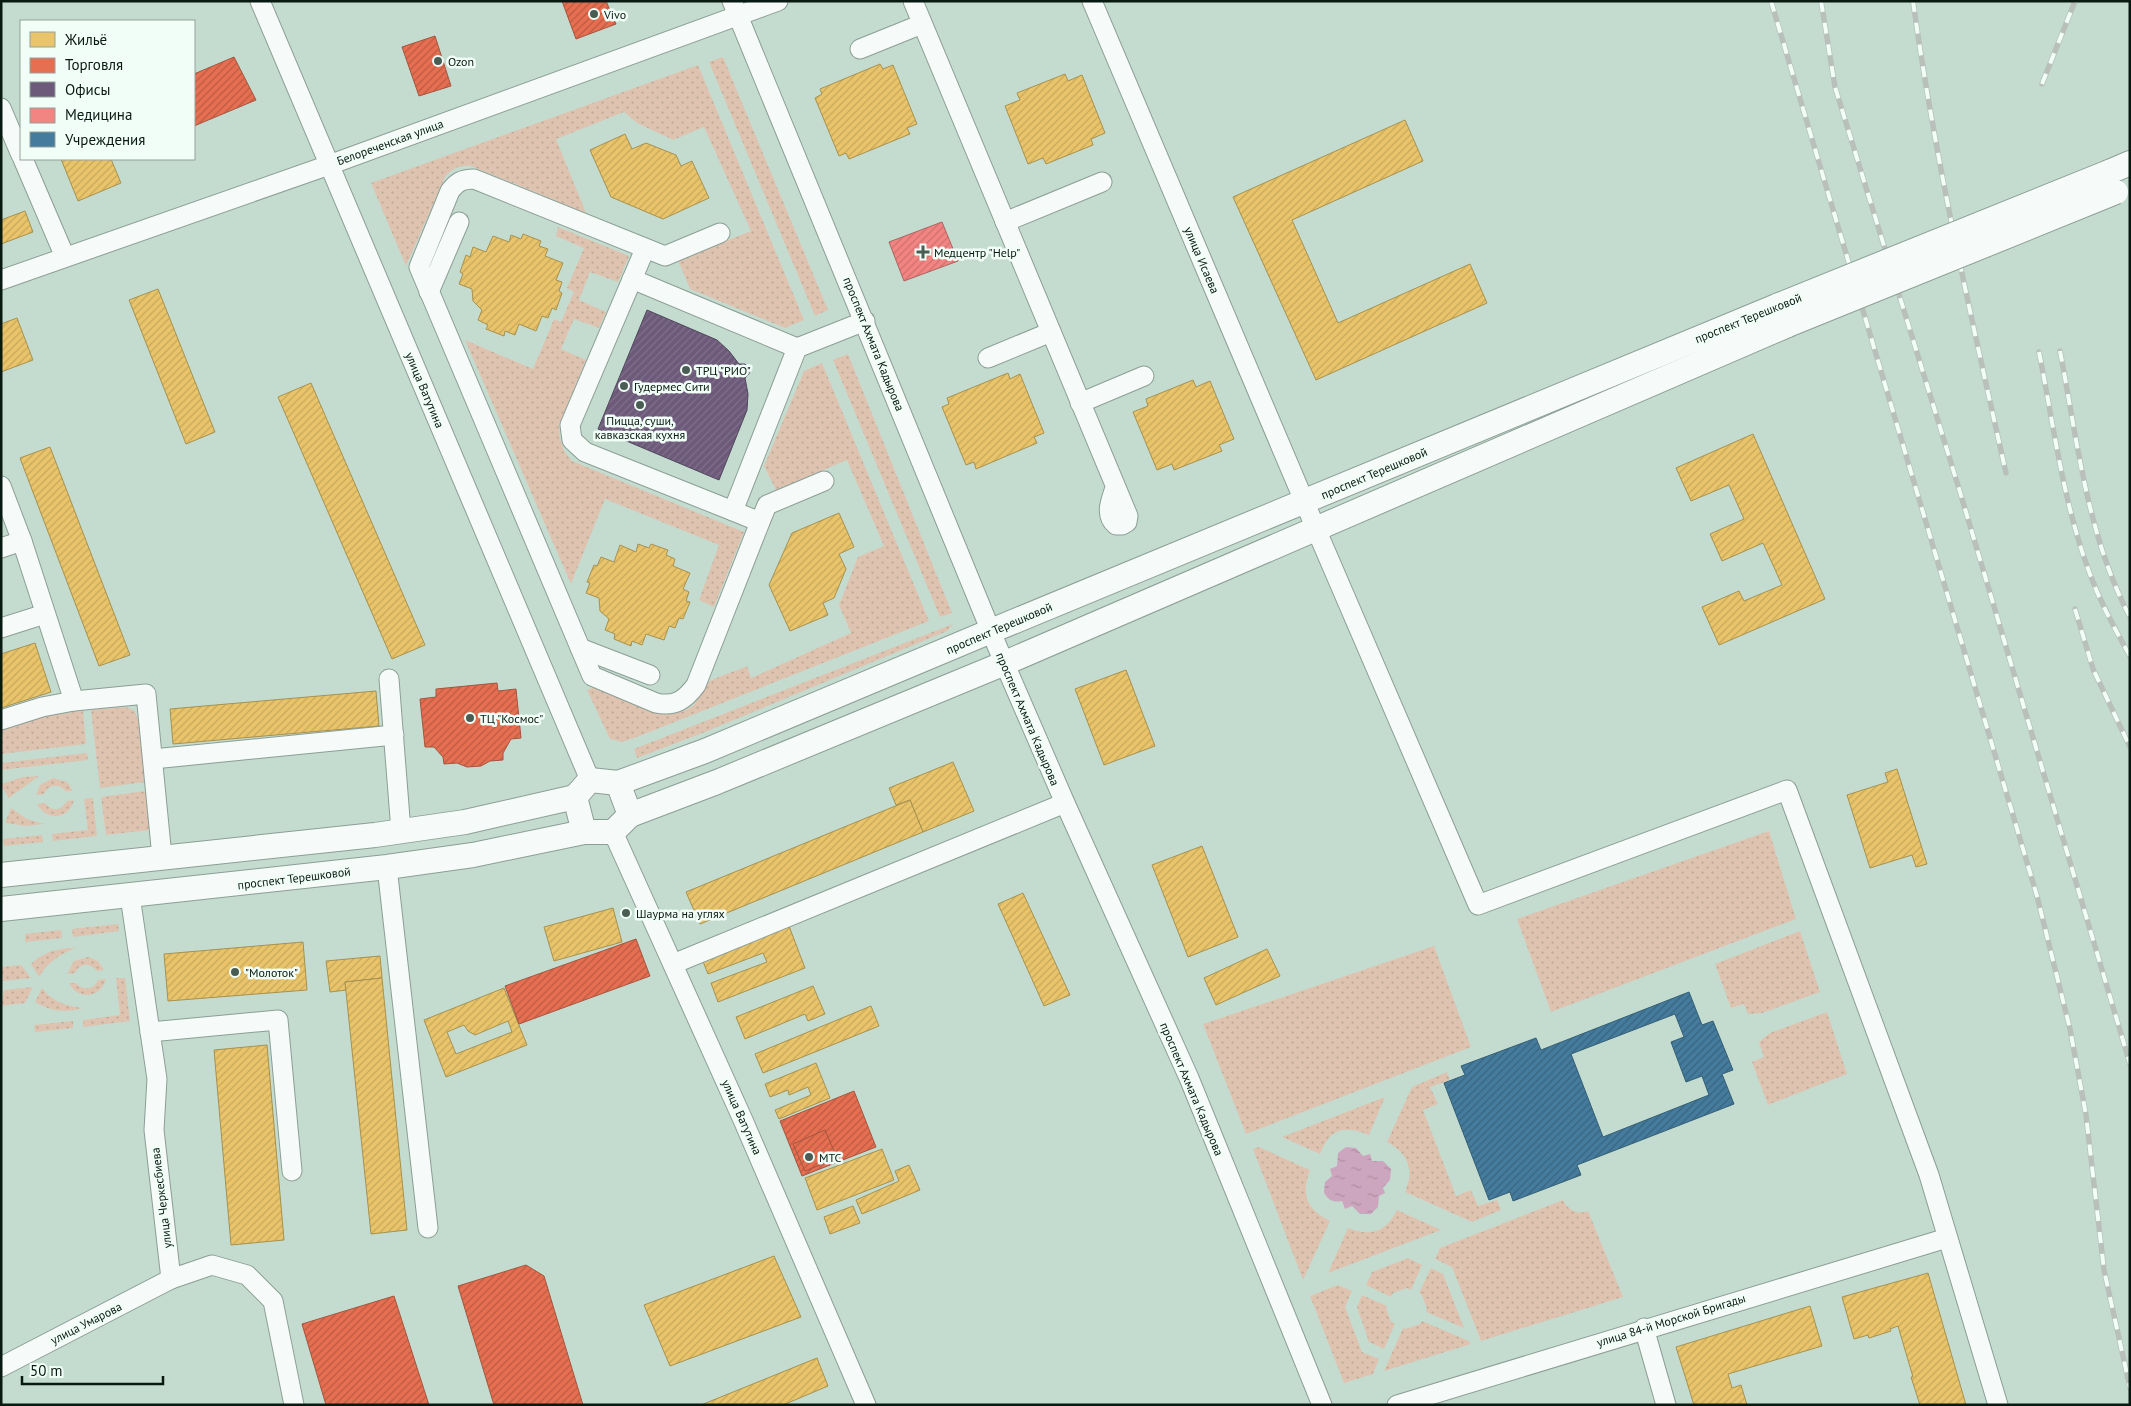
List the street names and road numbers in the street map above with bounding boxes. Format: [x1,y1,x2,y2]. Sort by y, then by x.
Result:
street label: Белореченская улица [335,116,445,168]
street label: улица Исаева [1181,224,1223,296]
street label: проспект Ахмата Кадырова [840,275,908,413]
street label: проспект Терешковой [1692,290,1804,346]
street label: улица Ватутина [402,350,448,430]
street label: проспект Терешковой [1319,444,1429,502]
street label: проспект Терешковой [944,599,1054,657]
street label: проспект Ахмата Кадырова [993,650,1063,788]
street label: проспект Терешковой [237,864,351,892]
street label: проспект Ахмата Кадырова [1157,1020,1227,1158]
street label: улица Ватутина [719,1077,765,1157]
street label: улица Черкесбиева [147,1147,175,1249]
street label: улица 84-й Морской Бригады [1595,1290,1747,1350]
street label: улица Умарова [48,1299,124,1347]

